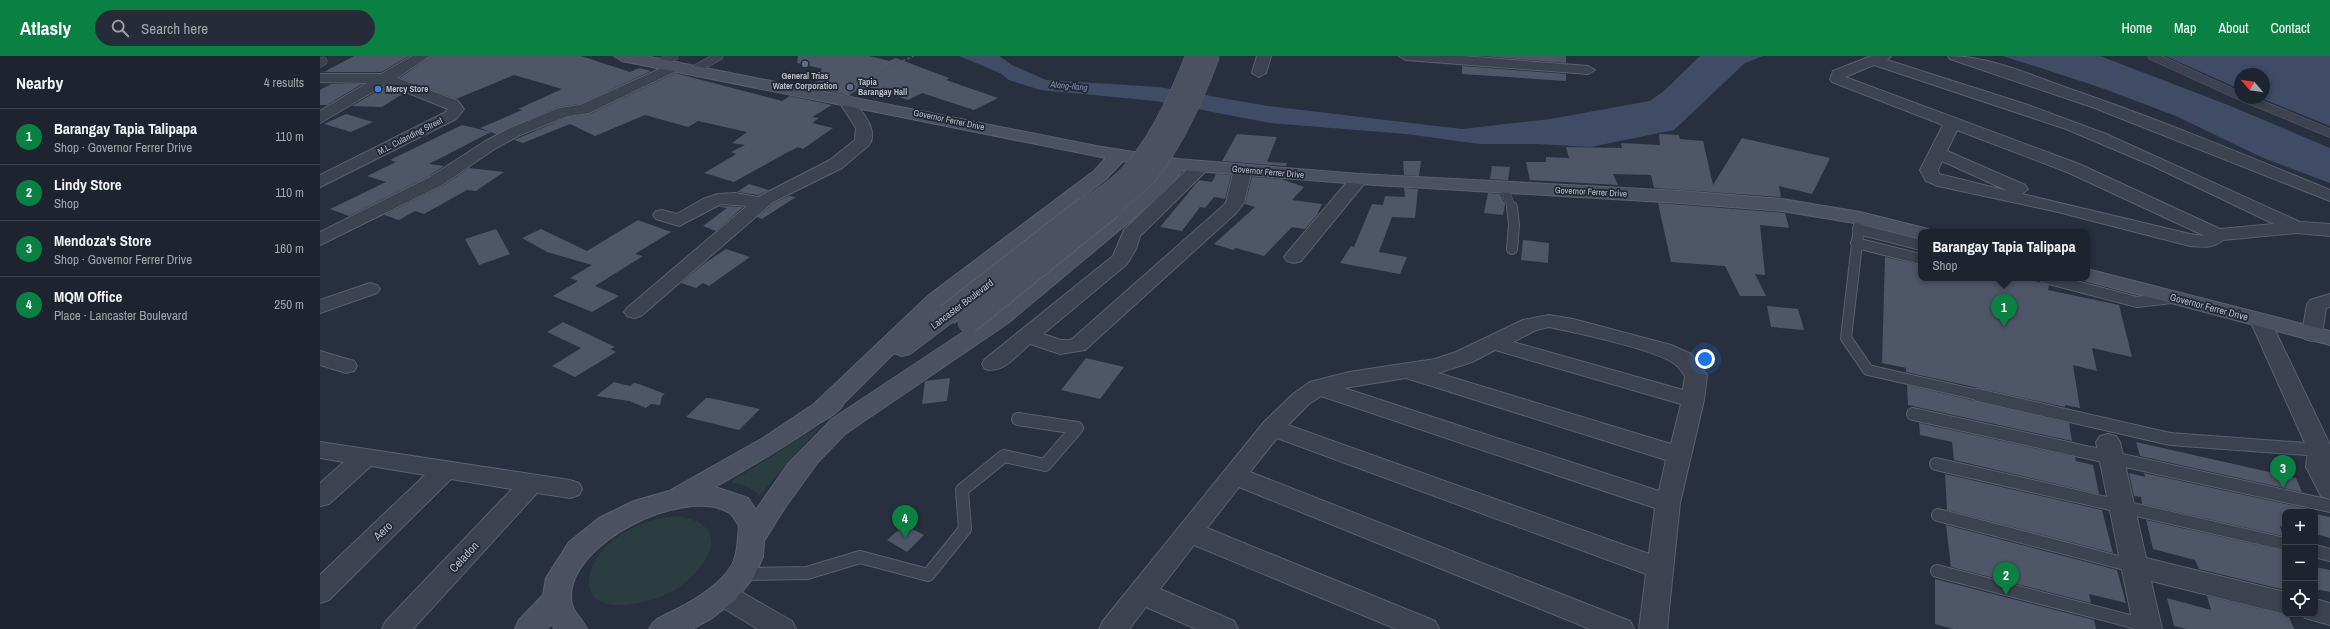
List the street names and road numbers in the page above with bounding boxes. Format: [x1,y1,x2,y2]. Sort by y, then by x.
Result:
street label: Governor Ferrer Drive [912,107,986,133]
street label: M.L. Culanding Street [375,114,445,158]
street label: Governor Ferrer Drive [1231,163,1305,181]
street label: Governor Ferrer Drive [1555,184,1627,200]
street label: Lancaster Boulevard [928,276,996,332]
street label: Governor Ferrer Drive [2169,290,2250,324]
street label: Aero [369,518,396,545]
street label: Celadon [446,538,482,576]

